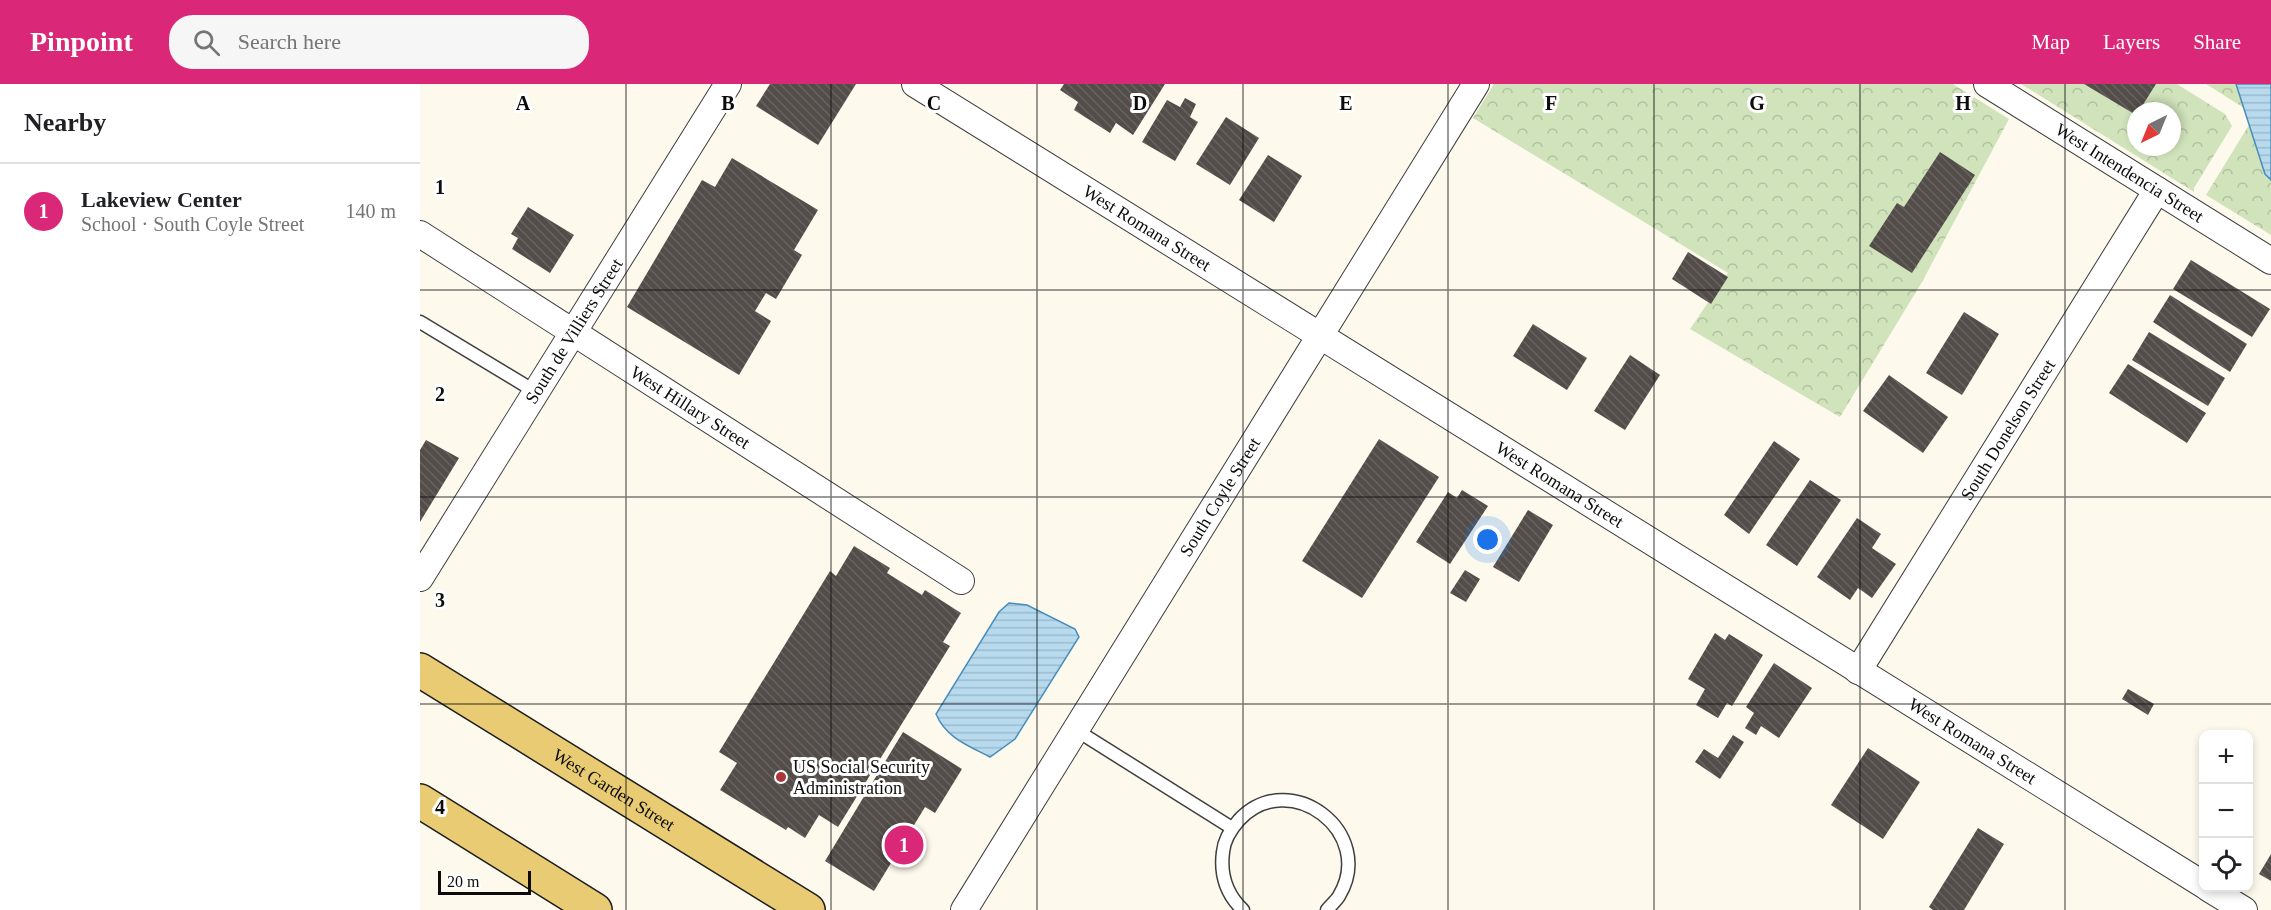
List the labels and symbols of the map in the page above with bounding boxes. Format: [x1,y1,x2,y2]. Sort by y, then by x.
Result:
text: A [516,92,531,114]
text: B [721,92,735,114]
text: C [927,92,941,114]
text: D [1133,92,1147,114]
text: E [1339,92,1353,114]
text: F [1545,92,1557,114]
text: G [1749,92,1765,114]
text: H [1955,92,1971,114]
north arrow [2127,102,2181,156]
street label: West Intendencia Street [2052,119,2207,226]
text: 1 [435,176,445,198]
street label: West Romana Street [1079,181,1214,275]
street label: South de Villiers Street [521,255,627,407]
street label: South Donelson Street [1957,356,2059,504]
street label: West Hillary Street [627,362,754,453]
text: 2 [435,383,445,405]
street label: South Coyle Street [1176,434,1264,560]
street label: West Romana Street [1492,437,1627,532]
your location [1473,525,1502,554]
text: 3 [435,589,445,611]
street label: West Romana Street [1905,694,2040,788]
street label: West Garden Street [549,745,679,835]
place label: US Social Security Administration [793,757,930,798]
marker: US Social Security Administration [774,770,788,784]
text: 4 [435,796,445,818]
pin: 1 [884,822,924,867]
scale bar [438,868,531,896]

